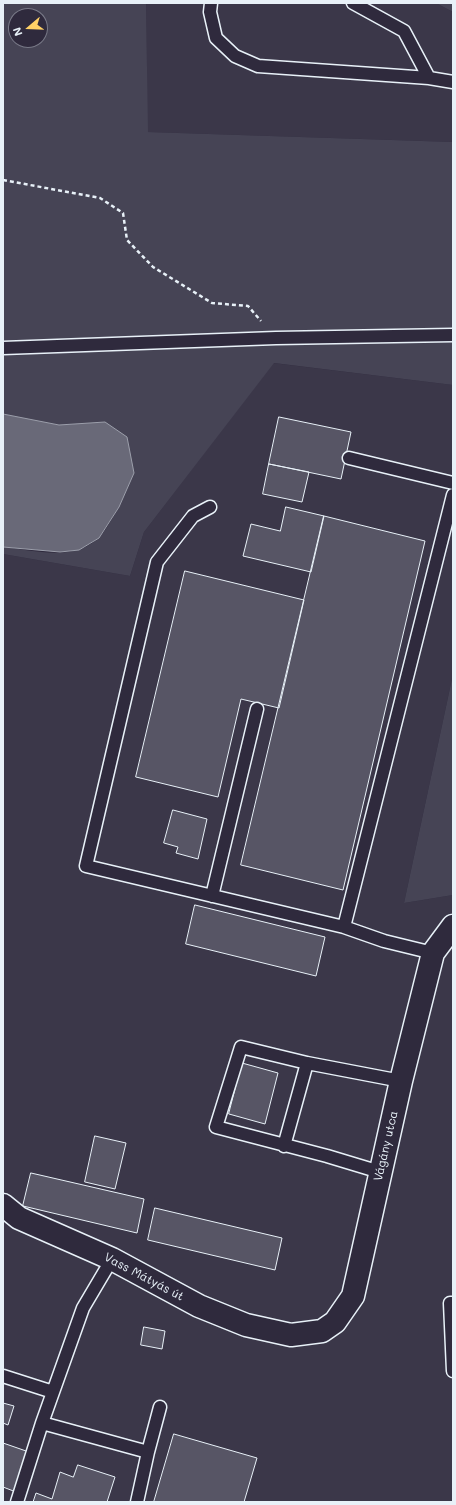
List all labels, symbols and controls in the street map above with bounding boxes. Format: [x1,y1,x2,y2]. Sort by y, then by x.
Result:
north arrow [8,8,48,48]
text: N [9,25,26,38]
street label: Vágány utca [371,1109,401,1183]
street label: Vass Mátyás út [102,1250,186,1304]

